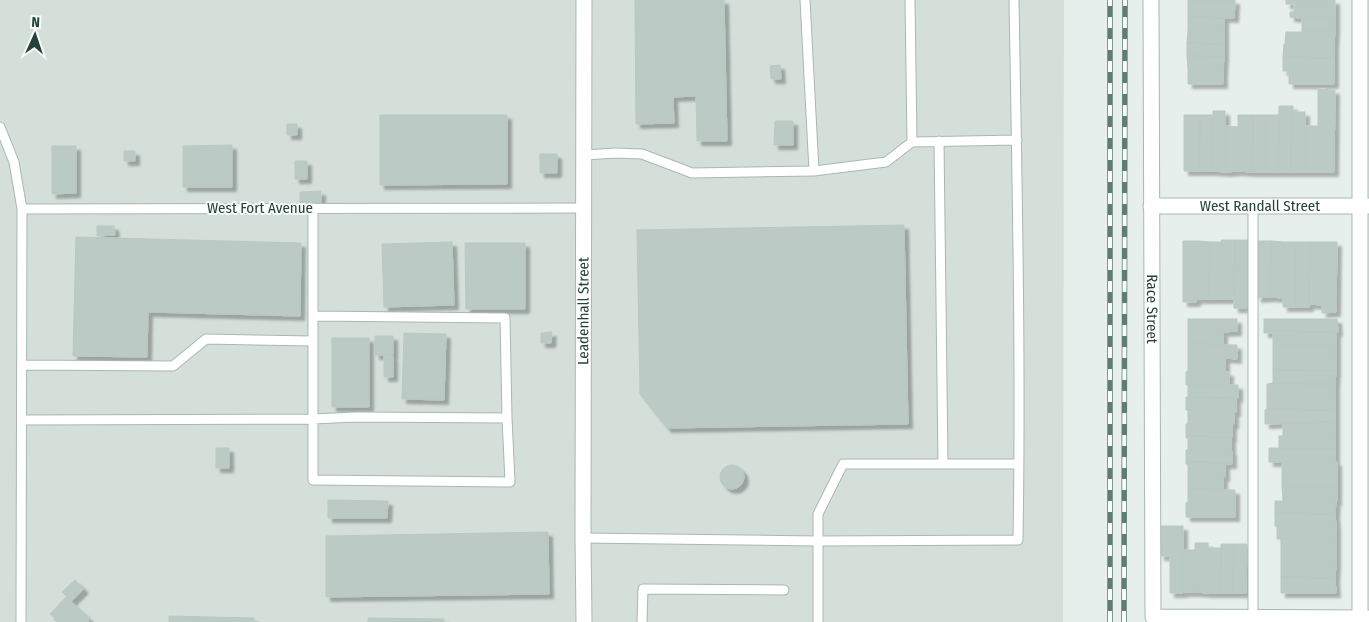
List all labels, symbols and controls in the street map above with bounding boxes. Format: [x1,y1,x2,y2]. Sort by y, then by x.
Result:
north arrow [10,10,60,60]
text: N [31,14,40,31]
street label: West Randall Street [1200,197,1320,215]
street label: West Fort Avenue [207,199,313,217]
street label: Leadenhall Street [574,257,593,365]
street label: Race Street [1143,274,1161,344]

